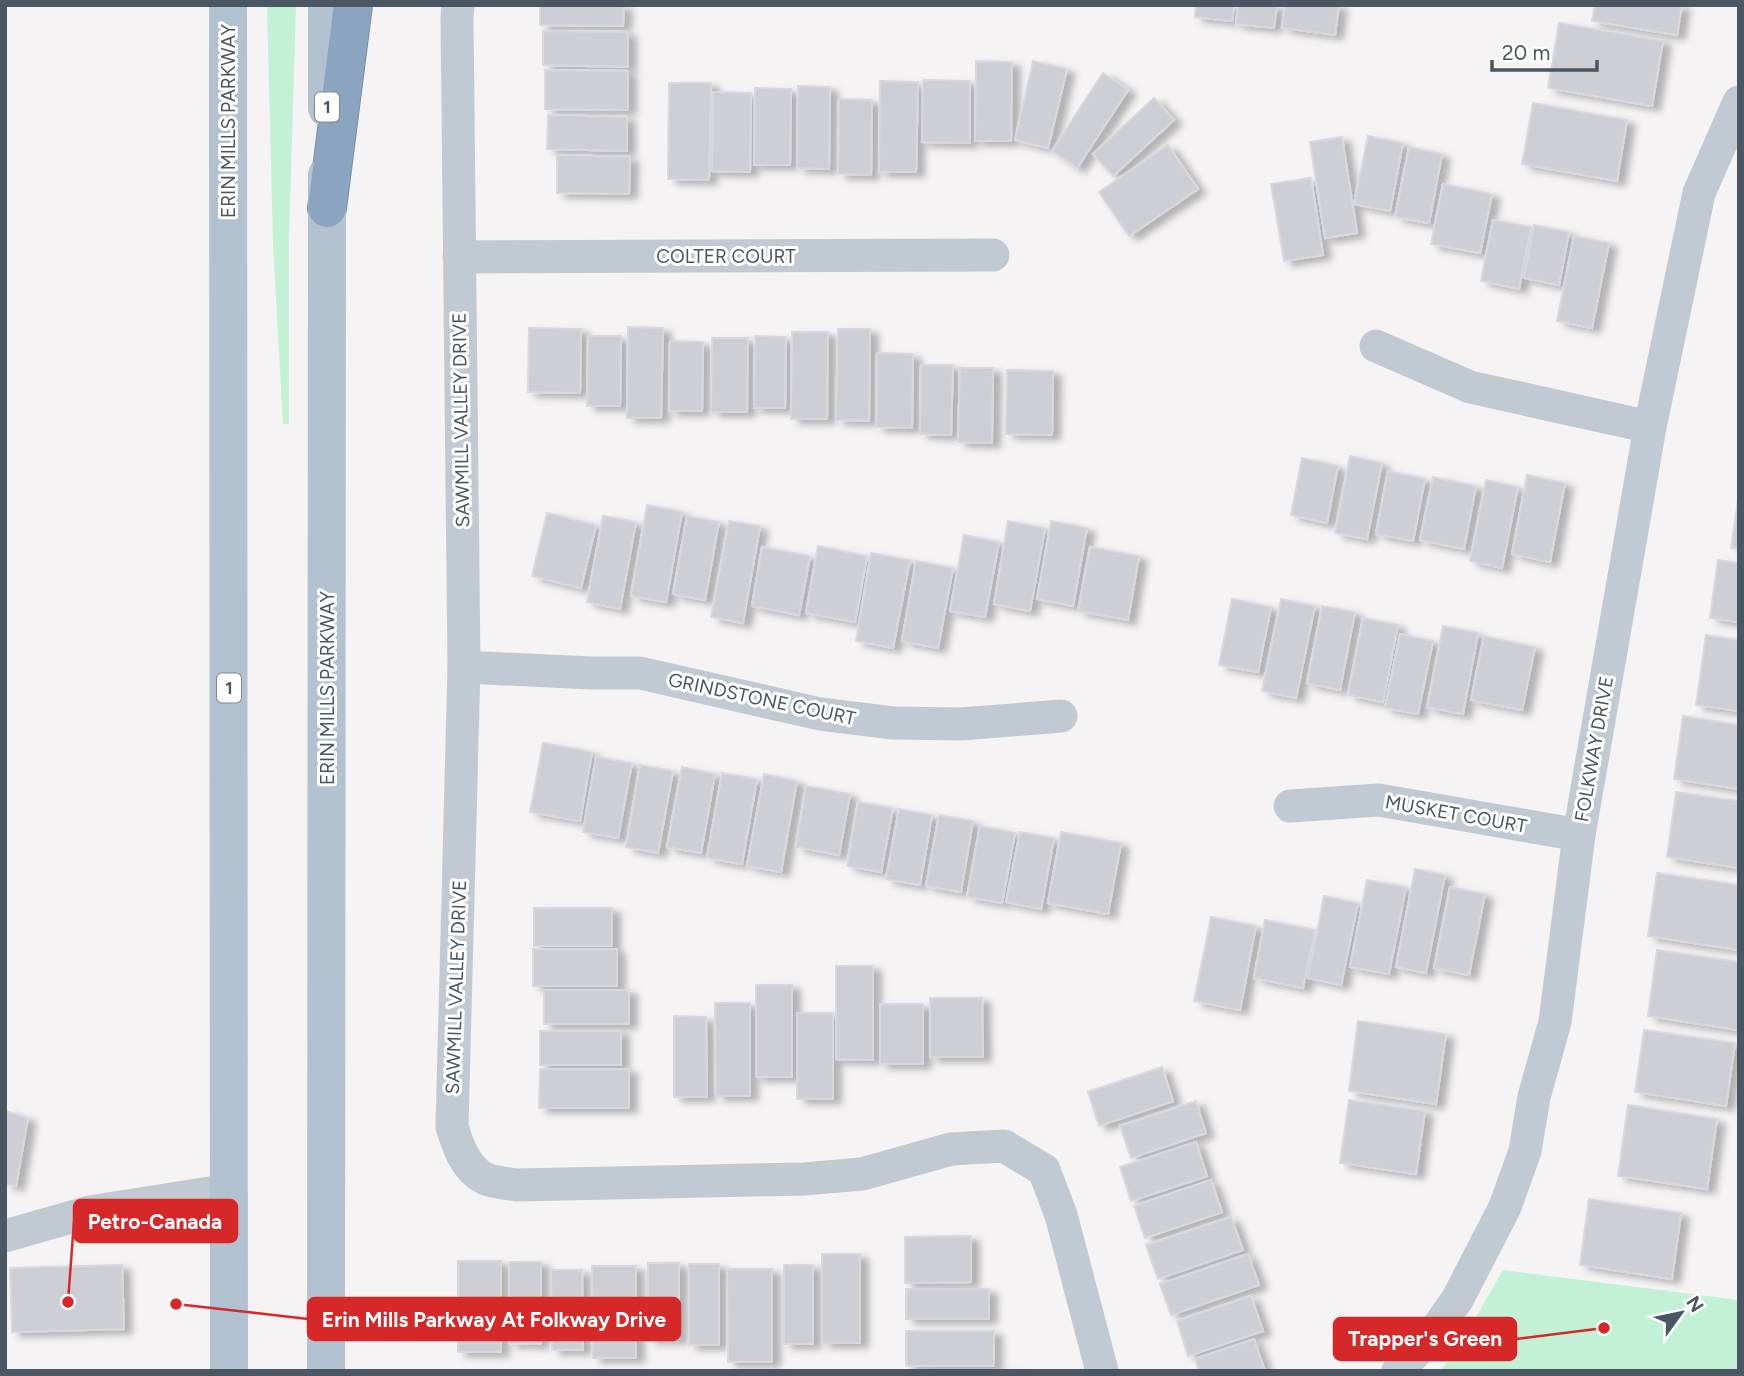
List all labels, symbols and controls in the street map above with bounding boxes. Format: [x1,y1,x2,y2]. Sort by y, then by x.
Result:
street label: ERIN MILLS PARKWAY [217,23,240,218]
scale bar [1492,28,1597,72]
text: 20 m [1502,40,1550,65]
road number: 1 [315,92,339,122]
street label: COLTER COURT [656,245,796,268]
street label: SAWMILL VALLEY DRIVE [448,312,474,528]
street label: ERIN MILLS PARKWAY [316,590,339,785]
street label: GRINDSTONE COURT [666,668,858,730]
road number: 1 [217,674,241,702]
street label: FOLKWAY DRIVE [1570,674,1618,824]
street label: MUSKET COURT [1383,790,1529,838]
street label: SAWMILL VALLEY DRIVE [441,879,471,1095]
callout: Petro-Canada [74,1200,237,1242]
text: Petro-Canada [88,1209,222,1234]
north arrow [1646,1278,1716,1348]
text: N [1681,1292,1708,1316]
callout: Erin Mills Parkway At Folkway Drive [308,1298,680,1340]
text: Erin Mills Parkway At Folkway Drive [322,1307,667,1332]
callout: Trapper's Green [1334,1318,1516,1360]
text: Trapper's Green [1348,1326,1502,1351]

